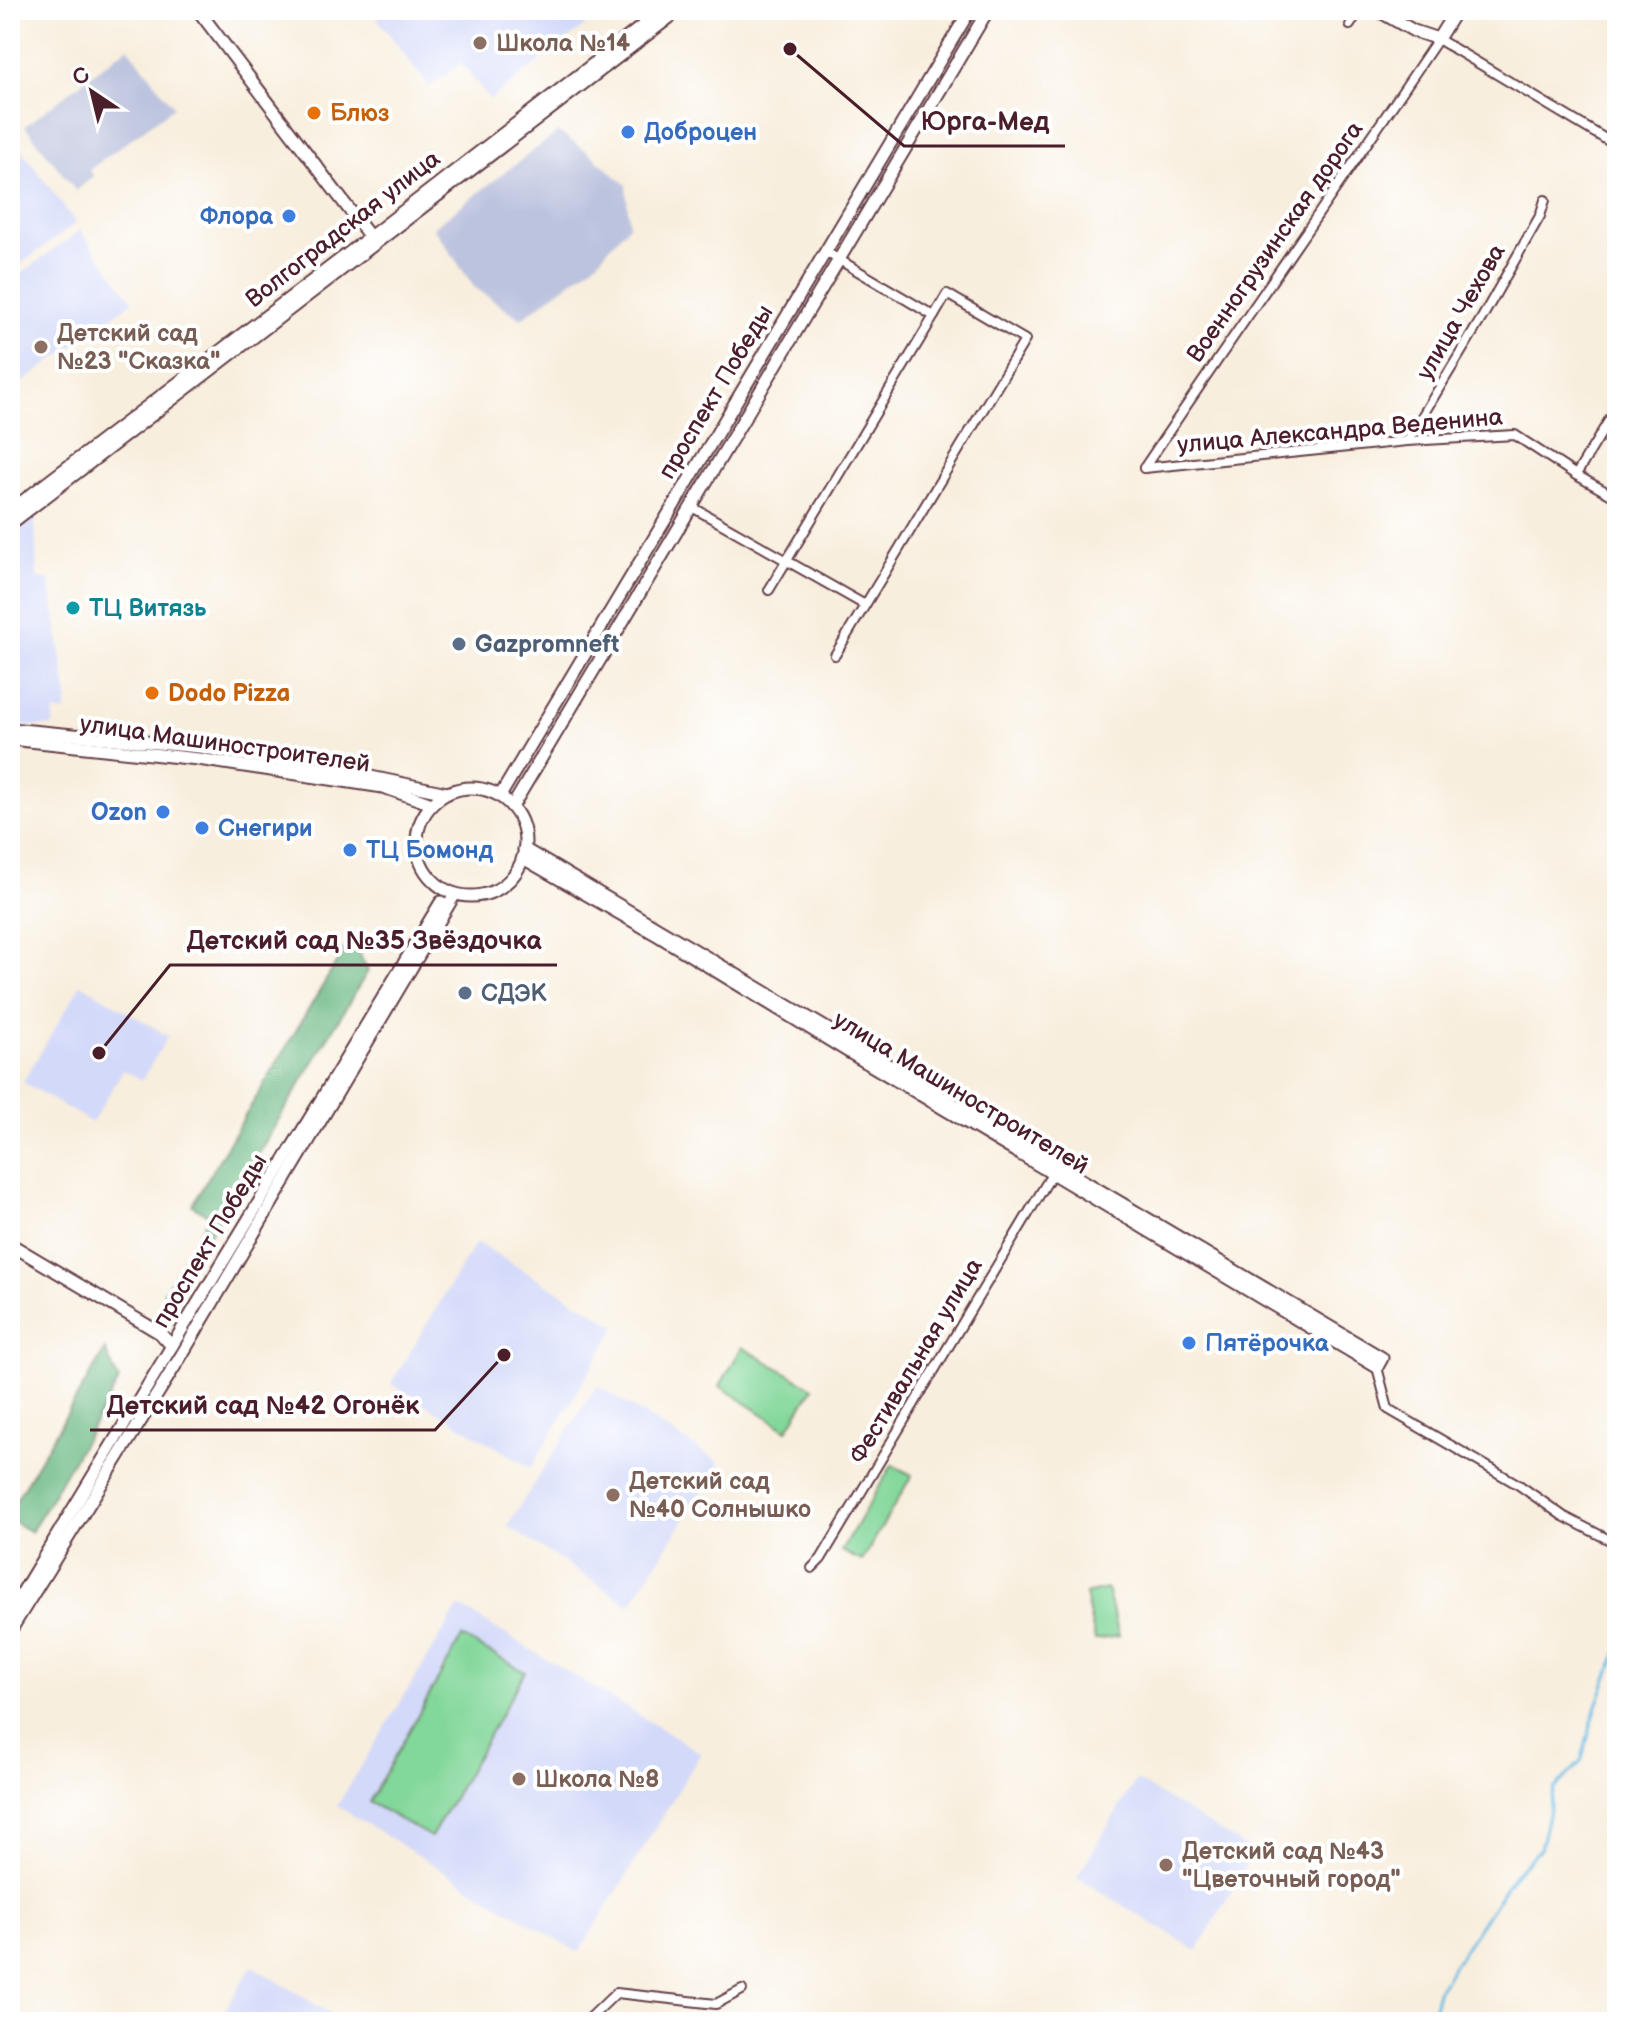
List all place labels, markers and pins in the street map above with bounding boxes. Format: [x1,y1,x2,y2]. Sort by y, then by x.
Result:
place label: Школа №14 [496,29,630,58]
marker: Школа №14 [471,34,489,52]
callout: Юрга-Мед [904,96,1065,146]
place label: Блюз [330,99,389,128]
marker: Блюз [305,104,323,122]
place label: Доброцен [644,118,757,147]
marker: Доброцен [619,123,637,141]
place label: Флора [200,202,274,231]
marker: Флора [280,207,298,225]
place label: Детский сад №23 "Сказка" [57,319,220,376]
marker: Детский сад №23 "Сказка" [32,338,50,356]
place label: ТЦ Витязь [89,594,207,623]
marker: ТЦ Витязь [64,599,82,617]
place label: Gazpromneft [475,630,619,659]
marker: Gazpromneft [450,635,468,653]
place label: Dodo Pizza [168,679,290,708]
marker: Dodo Pizza [143,684,161,702]
place label: Ozon [91,798,147,827]
marker: Ozon [154,803,172,821]
place label: Снегири [218,814,313,843]
marker: Снегири [193,819,211,837]
place label: ТЦ Бомонд [366,836,494,865]
marker: ТЦ Бомонд [341,841,359,859]
callout: Детский сад №35 Звёздочка [170,915,557,965]
place label: СДЭК [481,979,548,1008]
marker: СДЭК [456,984,474,1002]
place label: Пятёрочка [1205,1329,1330,1358]
marker: Пятёрочка [1180,1334,1198,1352]
callout: Детский сад №42 Огонёк [90,1380,435,1430]
place label: Детский сад №40 Солнышко [629,1467,811,1524]
marker: Детский сад №40 Солнышко [604,1486,622,1504]
place label: Школа №8 [535,1765,659,1794]
marker: Школа №8 [510,1770,528,1788]
place label: Детский сад №43 "Цветочный город" [1182,1837,1401,1894]
marker: Детский сад №43 "Цветочный город" [1157,1856,1175,1874]

